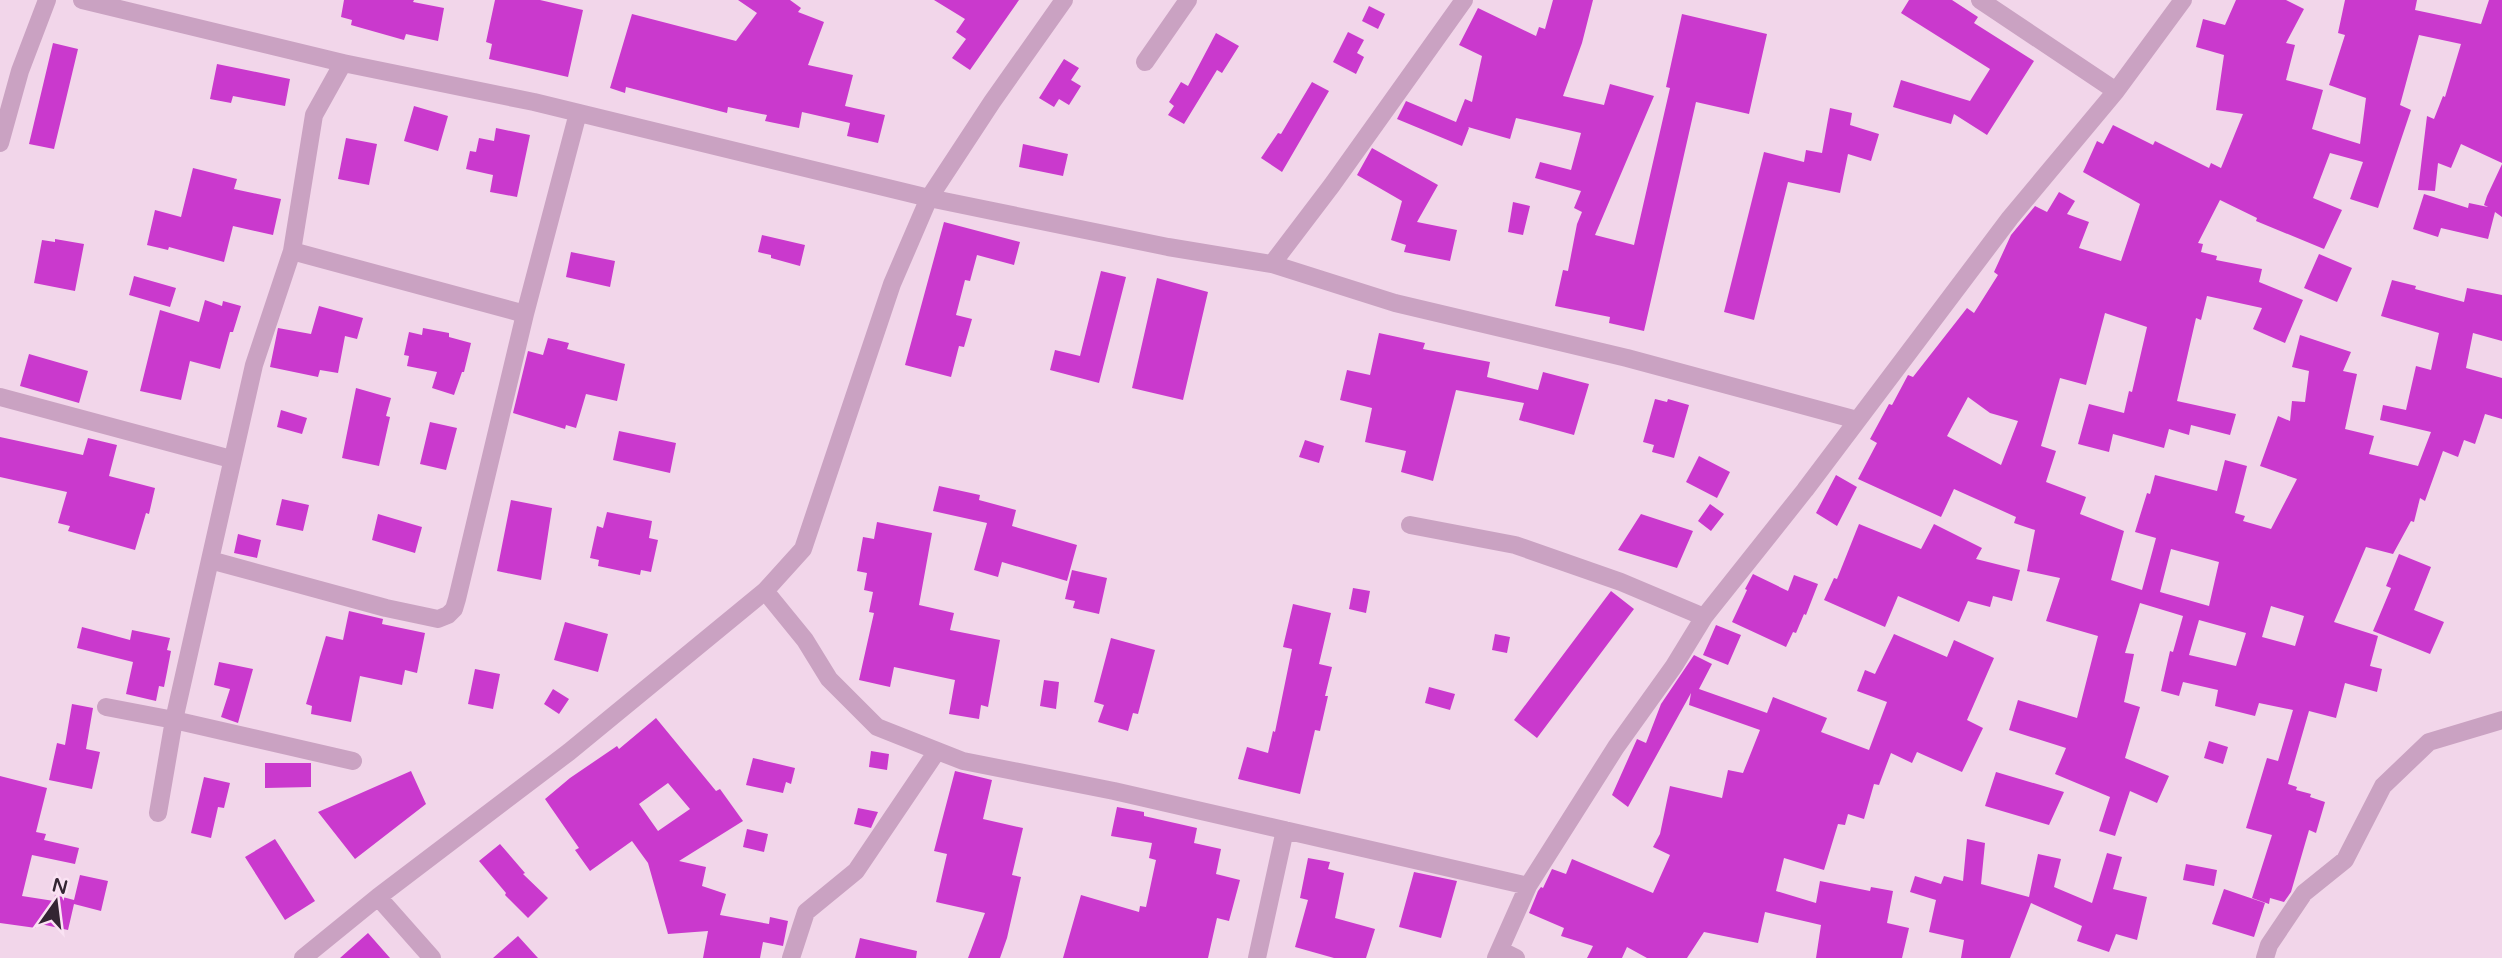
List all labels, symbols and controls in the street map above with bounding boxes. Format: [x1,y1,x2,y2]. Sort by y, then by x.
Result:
north arrow [21,867,91,937]
text: N [50,874,70,899]

